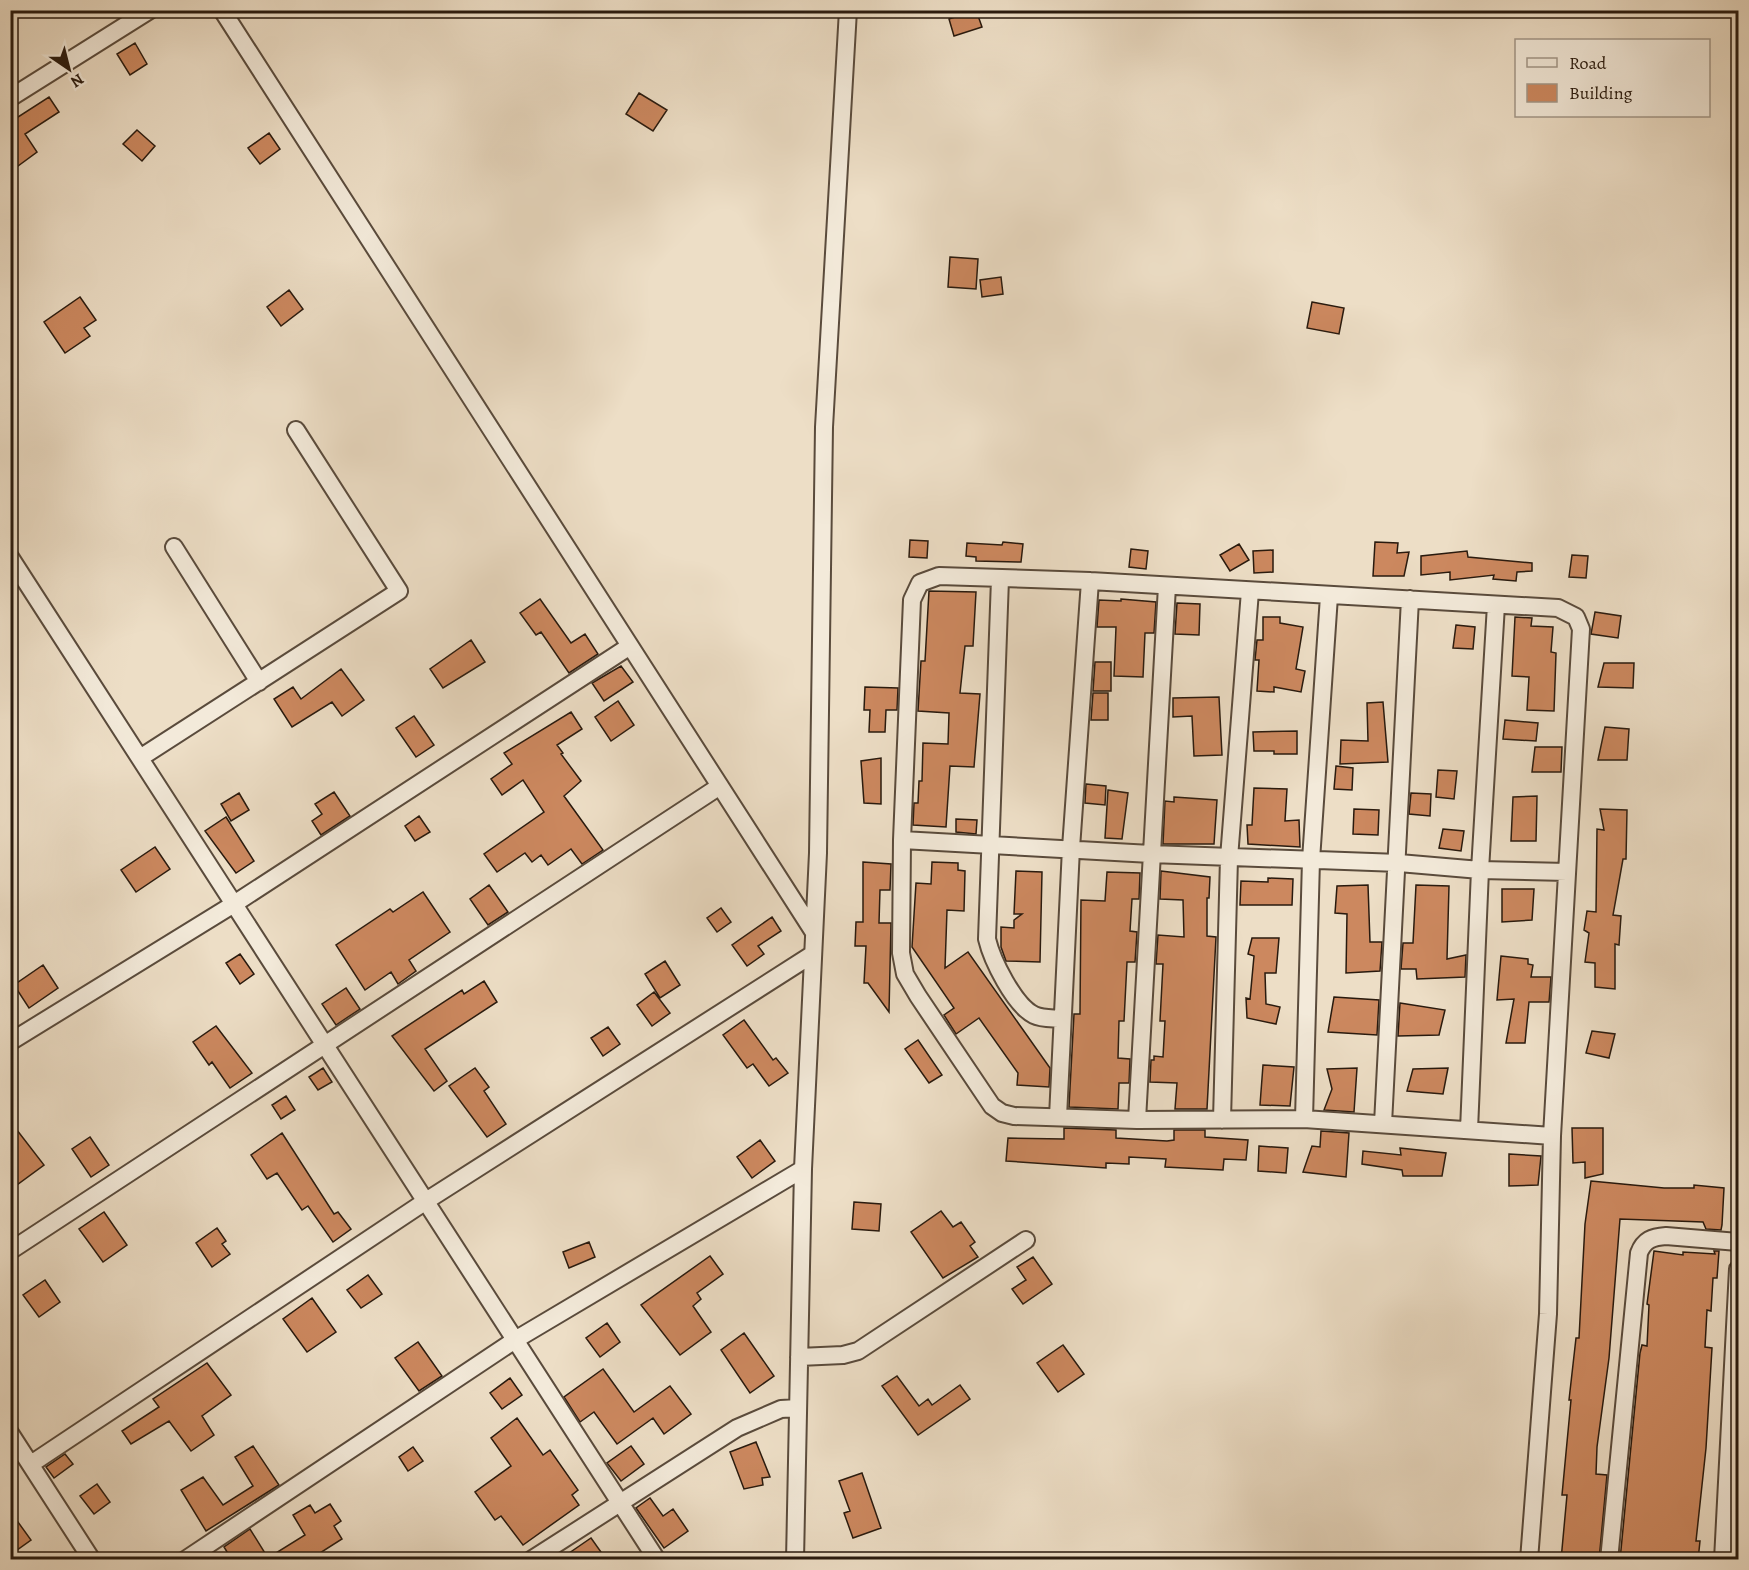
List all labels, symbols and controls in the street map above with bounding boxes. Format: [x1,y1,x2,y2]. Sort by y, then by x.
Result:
north arrow [39,39,99,99]
legend [1515,39,1710,117]
text: Road [1569,51,1607,75]
text: N [66,68,88,93]
text: Building [1569,81,1633,105]

